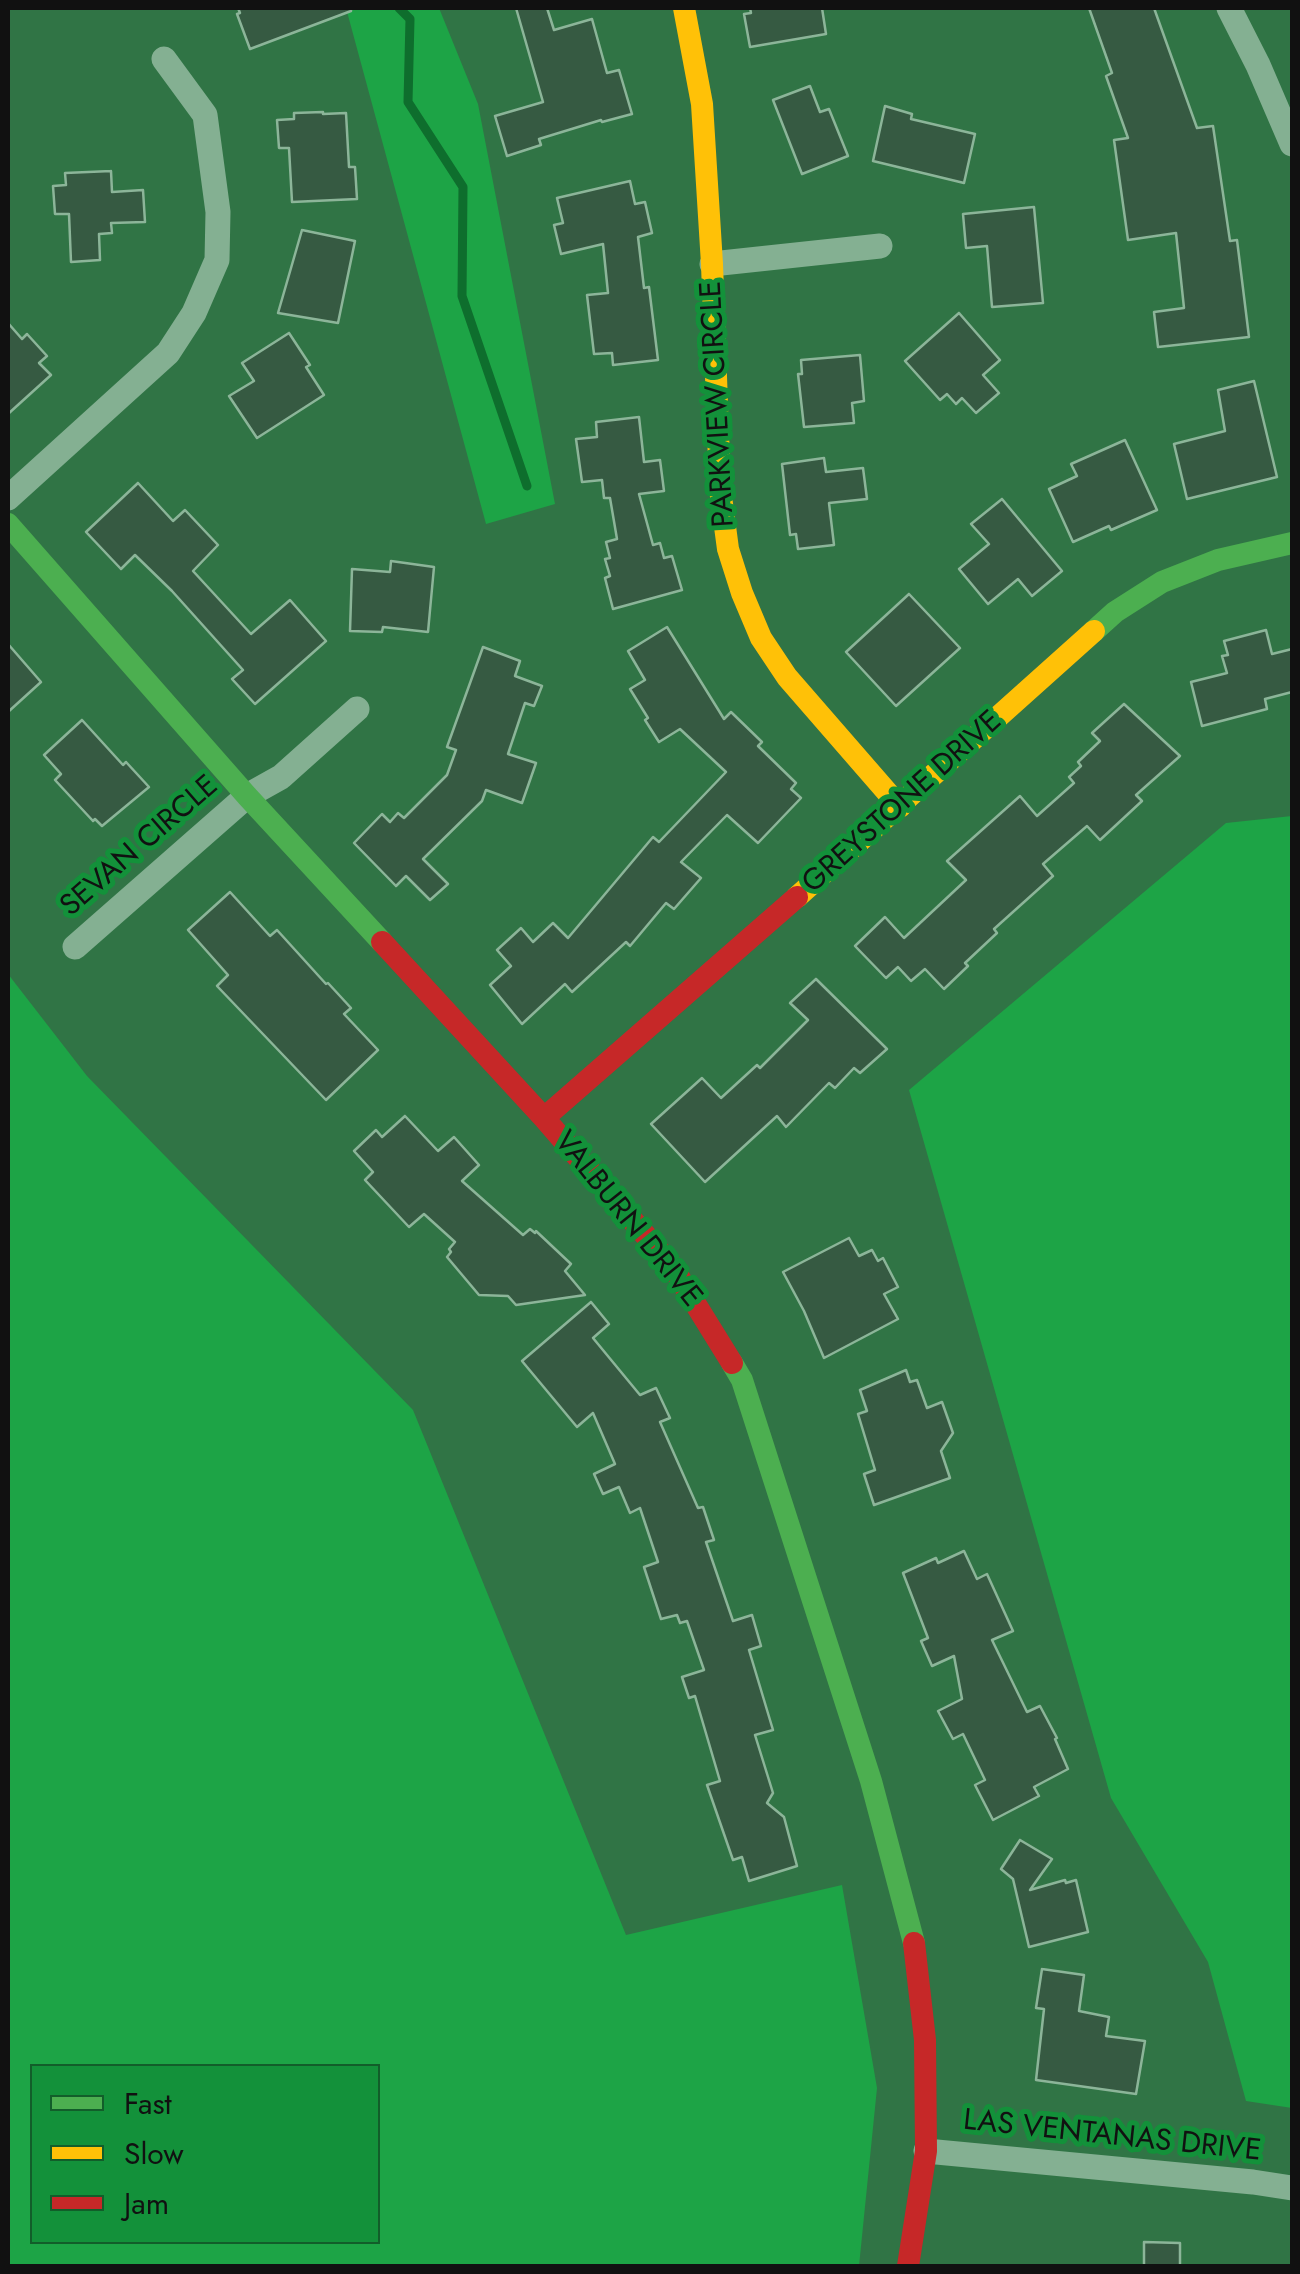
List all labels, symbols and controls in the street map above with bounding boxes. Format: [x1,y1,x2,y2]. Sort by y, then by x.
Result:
street label: PARKVIEW CIRCLE [695,280,743,528]
street label: GREYSTONE DRIVE [796,704,1010,902]
street label: SEVAN CIRCLE [54,769,226,925]
street label: VALBURN DRIVE [545,1125,709,1315]
legend [30,2064,380,2244]
text: Fast [124,2082,172,2125]
street label: LAS VENTANAS DRIVE [961,2103,1263,2171]
text: Slow [124,2132,184,2175]
text: Jam [124,2182,169,2225]

